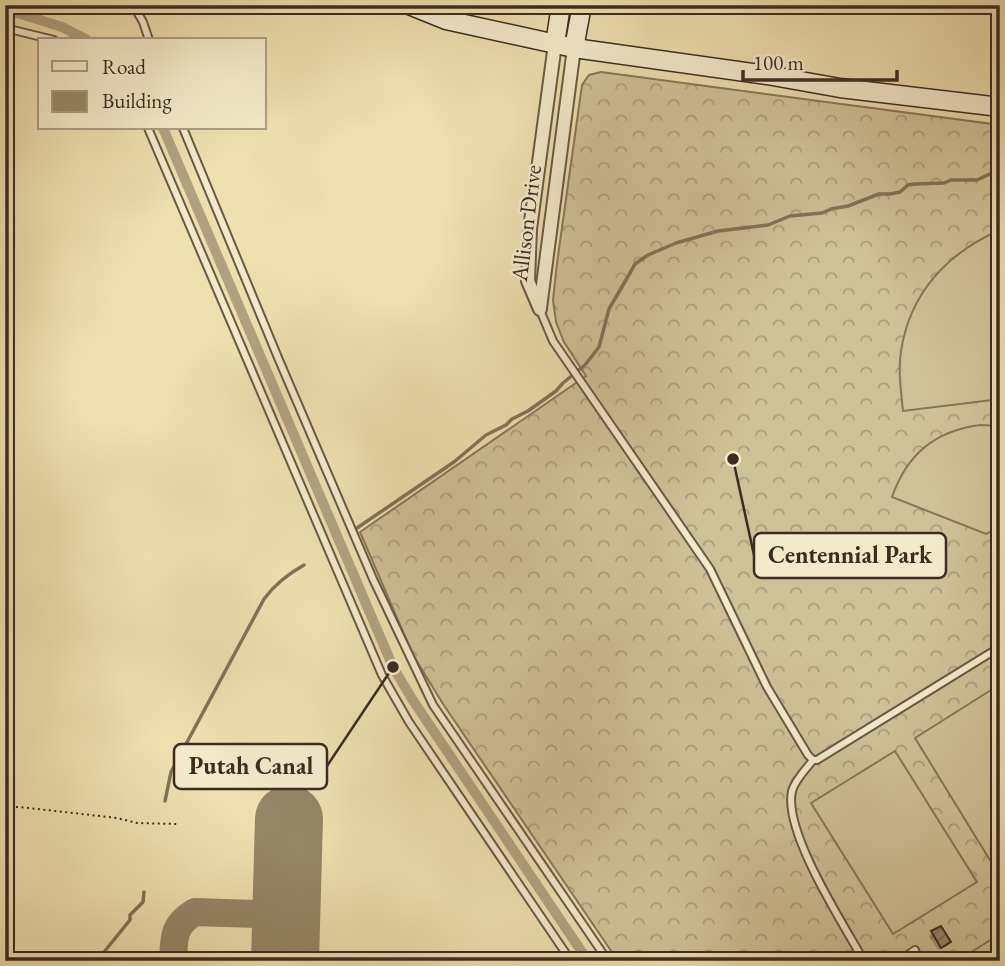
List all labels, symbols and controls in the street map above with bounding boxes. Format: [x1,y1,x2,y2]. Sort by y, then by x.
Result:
legend [38,38,266,130]
scale bar [743,38,897,82]
text: 100 m [753,49,804,76]
text: Road [102,53,146,80]
text: Building [102,87,172,114]
street label: Allison Drive [504,163,548,284]
callout: Centennial Park [754,533,946,578]
text: Centennial Park [768,539,933,570]
callout: Putah Canal [174,744,327,789]
text: Putah Canal [189,750,313,781]

